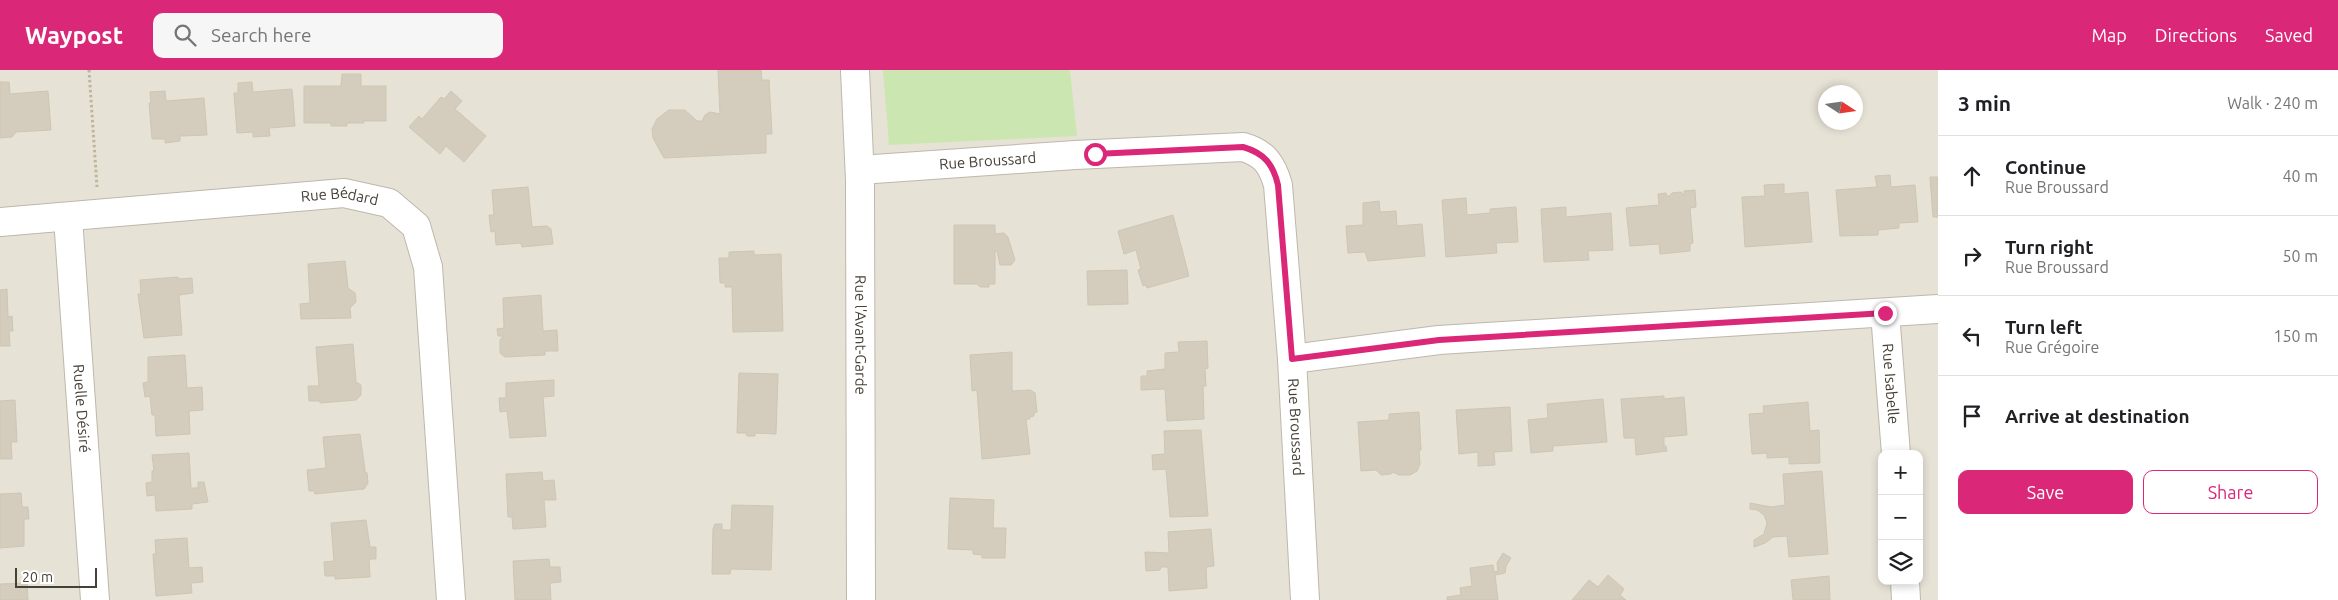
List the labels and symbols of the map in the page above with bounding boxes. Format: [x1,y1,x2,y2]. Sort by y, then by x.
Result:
north arrow [1818,85,1863,130]
route start [1084,143,1107,166]
street label: Rue Broussard [938,149,1037,172]
street label: Rue Bédard [300,184,380,208]
street label: Rue l'Avant-Garde [852,275,870,395]
route end [1874,302,1897,325]
street label: Rue Isabelle [1879,343,1903,425]
street label: Ruelle Désiré [70,364,94,453]
street label: Rue Broussard [1285,378,1307,476]
scale bar [15,565,98,588]

